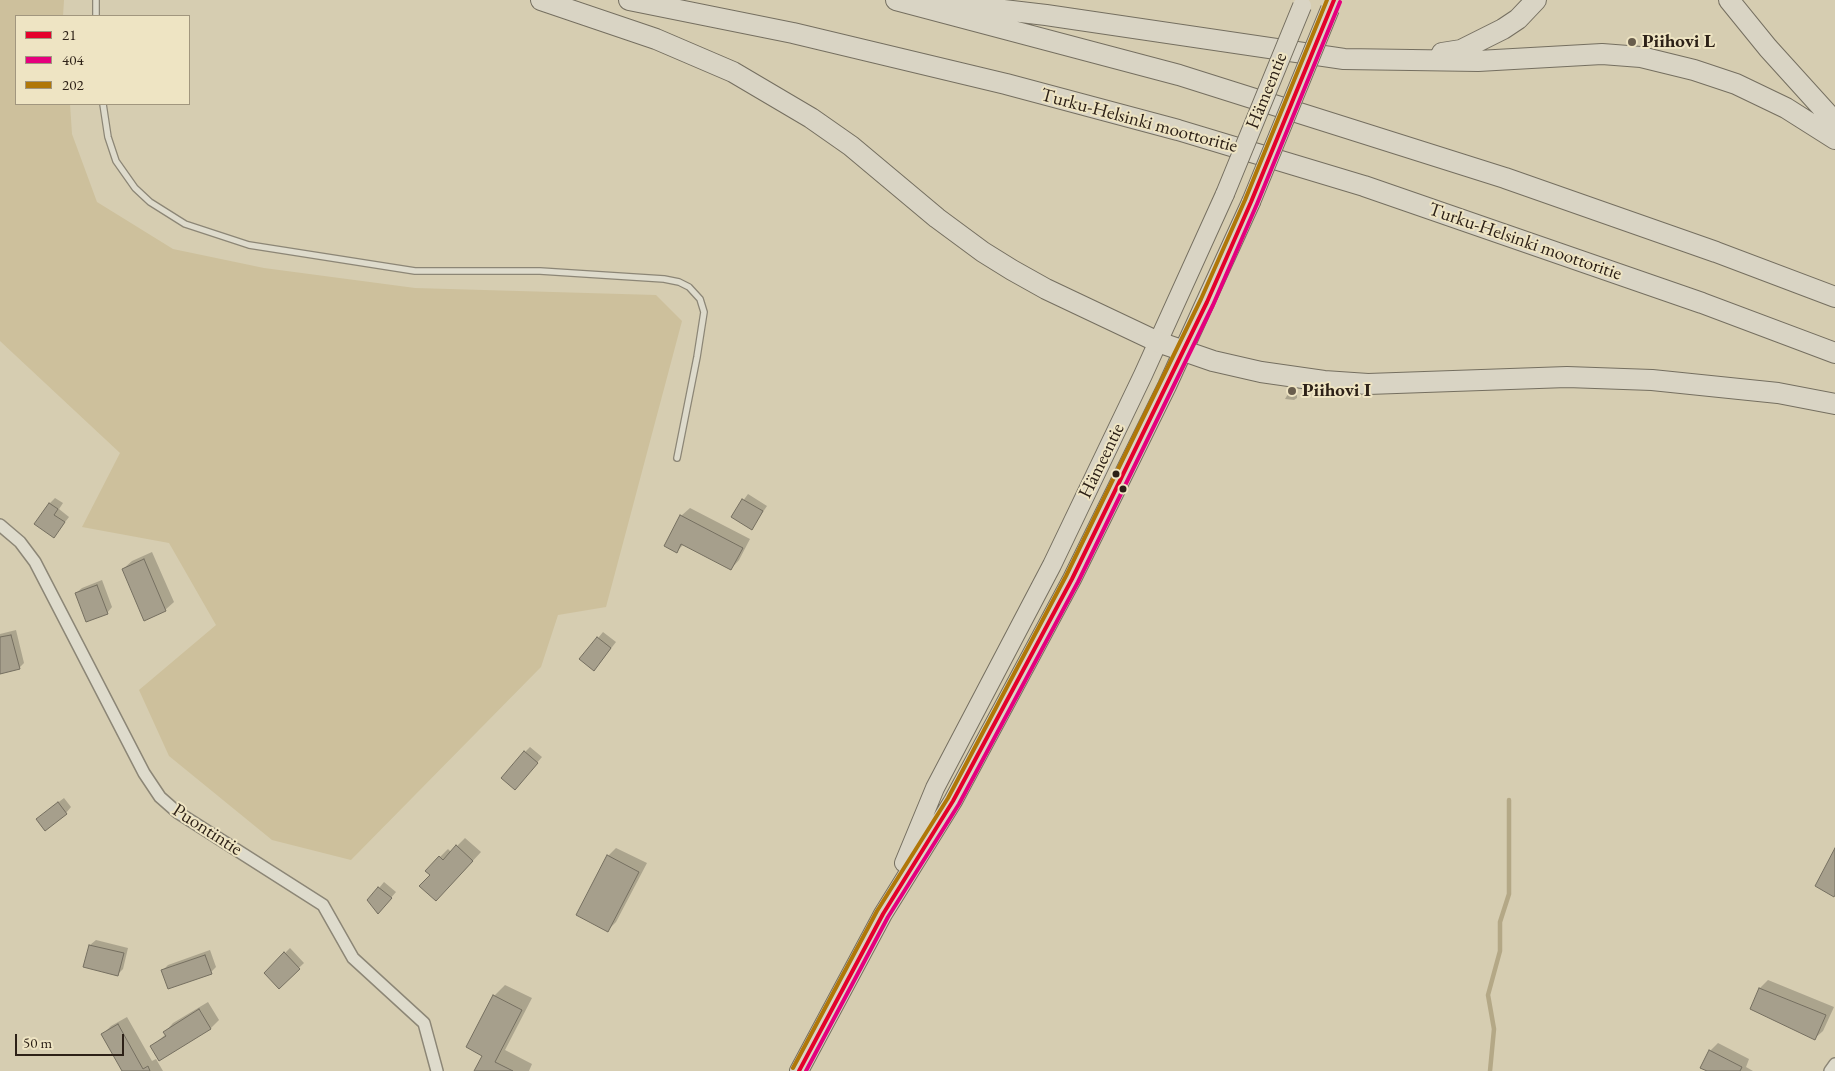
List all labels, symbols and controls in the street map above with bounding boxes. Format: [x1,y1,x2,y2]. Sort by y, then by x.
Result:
legend [15,15,190,105]
text: 21 [62,25,76,44]
place label: Piihovi L [1642,31,1715,53]
marker: Piihovi L [1626,36,1638,48]
street label: Hämeentie [1241,49,1293,133]
text: 404 [62,50,84,69]
text: 202 [62,75,84,94]
street label: Turku-Helsinki moottoritie [1038,84,1240,158]
street label: Turku-Helsinki moottoritie [1425,198,1625,286]
place label: Piihovi I [1302,380,1371,402]
marker: Piihovi I [1286,385,1298,397]
street label: Hämeentie [1074,420,1130,502]
unlabelled marker [1111,469,1121,479]
unlabelled marker [1118,484,1128,494]
street label: Puontintie [168,799,246,861]
scale bar [18,1024,126,1056]
text: 50 m [23,1033,52,1052]

